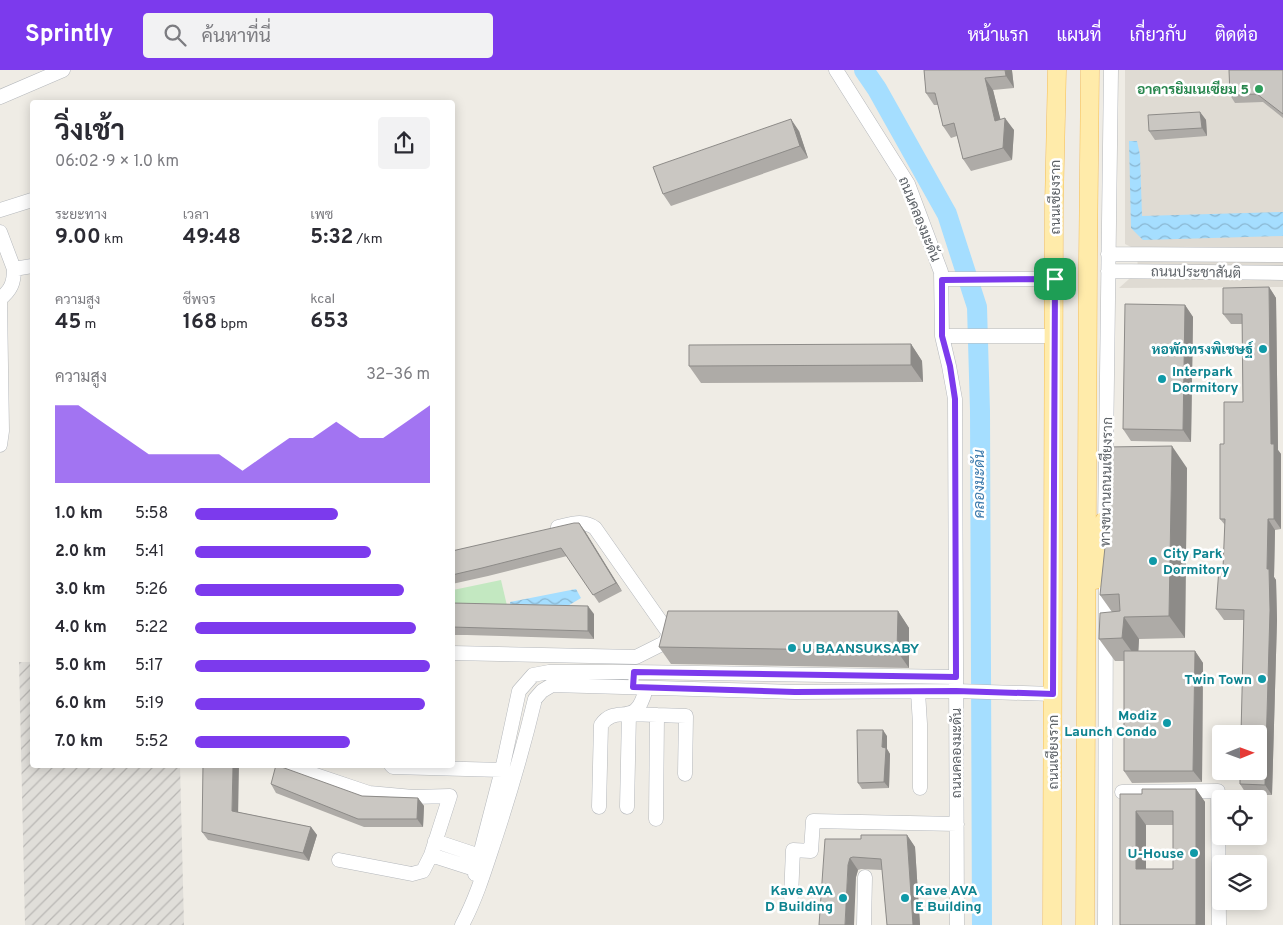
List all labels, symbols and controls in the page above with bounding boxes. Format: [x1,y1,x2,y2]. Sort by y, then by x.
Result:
search box [143,13,493,58]
text: Sprintly [25,20,113,50]
icon: search [161,21,189,49]
text: ค้นหาที่นี่ [201,25,271,49]
text: หน้าแรก [967,25,1029,48]
text: แผนที่ [1057,25,1101,48]
text: เกี่ยวกับ [1129,25,1187,48]
text: ติดต่อ [1215,25,1258,48]
place label: อาคารยิมเนเซียม 5 [1137,80,1249,99]
marker: อาคารยิมเนเซียม 5 [1253,83,1265,95]
text: วิ่งเช้า [55,115,125,151]
button: share [378,117,430,169]
text: 06:02 · 9 × 1.0 km [55,152,179,172]
street label: ถนนเชียงราก [1046,160,1065,234]
street label: ถนนคลองมะดัน [894,174,943,265]
text: ระยะทาง [55,207,107,224]
text: เวลา [183,207,209,224]
text: เพซ [310,207,333,224]
text: 9.00 [55,224,101,251]
text: 49:48 [183,224,241,251]
text: 5:32 [310,224,353,251]
text: km [101,231,123,248]
text: /km [353,231,383,248]
pin [1034,258,1076,300]
street label: ถนนประชาสันติ [1151,263,1241,283]
icon: arrive [1041,265,1069,293]
text: kcal [310,291,335,308]
text: ความสูง [55,292,100,309]
text: ชีพจร [183,292,216,309]
text: 653 [310,308,349,335]
text: 45 [55,309,81,336]
text: 168 [183,309,217,336]
text: m [81,316,96,333]
text: bpm [217,316,248,333]
place label: หอพักทรงพิเชษฐ์ [1152,340,1254,359]
marker: หอพักทรงพิเชษฐ์ [1257,343,1269,355]
place label: Interpark Dormitory [1172,364,1239,397]
text: 32–36 m [366,365,430,385]
text: ความสูง [55,368,107,388]
marker: Interpark Dormitory [1156,373,1168,385]
street label: ทางขนานถนนเชียงราก [1096,417,1117,547]
water label: คลองมะดัน [970,449,990,519]
text: 1.0 km [55,504,103,524]
text: 5:58 [135,504,168,524]
text: 2.0 km [55,542,106,562]
text: 5:41 [135,542,164,562]
place label: City Park Dormitory [1163,546,1230,579]
marker: City Park Dormitory [1147,555,1159,567]
text: 3.0 km [55,580,106,600]
text: 5:26 [135,580,168,600]
text: 4.0 km [55,618,107,638]
text: 5:22 [135,618,168,638]
place label: U BAANSUKSABY [802,641,920,658]
marker: U BAANSUKSABY [786,642,798,654]
text: 5.0 km [55,656,106,676]
text: 5:17 [135,656,163,676]
place label: Twin Town [1184,672,1252,689]
marker: Twin Town [1256,673,1268,685]
text: 6.0 km [55,694,106,714]
text: 5:19 [135,694,164,714]
street label: ถนนคลองมะดัน [949,708,966,798]
place label: Modiz Launch Condo [1064,708,1157,741]
street label: ถนนเชียงราก [1044,715,1063,789]
marker: Modiz Launch Condo [1161,717,1173,729]
north arrow [1212,725,1268,780]
map controls [1212,725,1267,910]
text: 7.0 km [55,732,103,752]
text: 5:52 [135,732,168,752]
button: locate [1212,790,1267,845]
place label: U-House [1127,846,1184,863]
marker: U-House [1188,847,1200,859]
button: layers [1212,855,1267,910]
place label: Kave AVA D Building [765,883,833,916]
place label: Kave AVA E Building [915,883,982,916]
marker: Kave AVA D Building [837,892,849,904]
marker: Kave AVA E Building [899,892,911,904]

